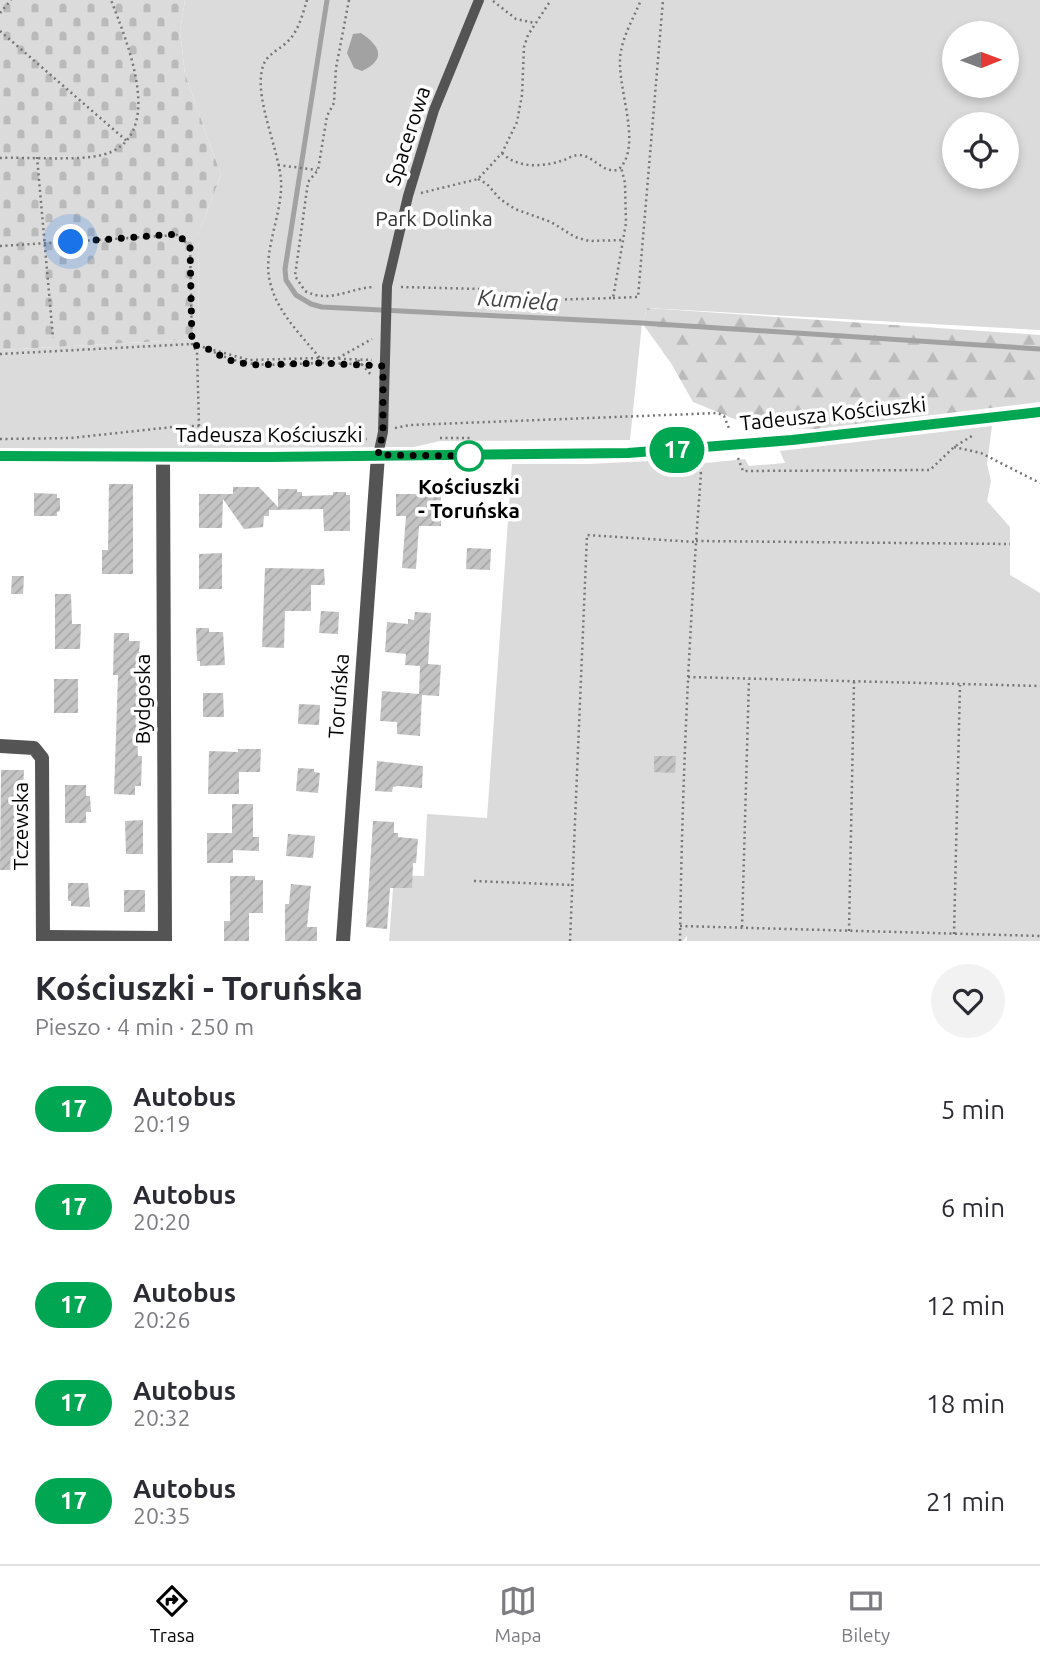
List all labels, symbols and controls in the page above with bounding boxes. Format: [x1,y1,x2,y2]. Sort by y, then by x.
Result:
north arrow [942,21,1018,98]
map controls [942,21,1019,189]
street label: Spacerowa [380,83,434,188]
button: locate [942,112,1019,189]
park label: Park Dolinka [375,206,493,230]
your location [53,224,88,259]
water label: Kumiela [477,284,559,315]
street label: Tadeusza Kościuszki [739,391,927,435]
street label: Tadeusza Kościuszki [175,422,363,446]
line badge: 17 [646,427,708,473]
text: 17 [663,436,691,463]
marker: Kościuszki - Toruńska [454,441,484,471]
place label: Kościuszki - Toruńska [418,474,520,522]
street label: Toruńska [323,653,353,739]
street label: Bydgoska [130,654,154,744]
street label: Tczewska [8,782,32,870]
button: heart [931,964,1005,1038]
text: Kościuszki - Toruńska [35,969,363,1006]
text: Pieszo · 4 min · 250 m [35,1014,254,1039]
text: Autobus [133,1082,236,1111]
text: 17 [60,1095,87,1122]
text: 5 min [941,1095,1005,1124]
text: 20:19 [133,1111,191,1136]
text: Autobus [133,1180,236,1209]
text: 17 [60,1193,87,1220]
text: 6 min [941,1193,1005,1222]
text: 20:20 [133,1209,191,1234]
text: Autobus [133,1278,236,1307]
text: 17 [60,1291,87,1318]
text: 12 min [926,1291,1005,1320]
text: 20:26 [133,1307,191,1332]
text: Autobus [133,1376,236,1405]
text: 17 [60,1389,87,1416]
text: 18 min [926,1389,1005,1418]
text: 20:32 [133,1405,191,1430]
text: Autobus [133,1474,236,1503]
text: 17 [60,1487,87,1514]
text: 21 min [926,1487,1005,1516]
text: 20:35 [133,1503,191,1528]
tab: Trasa [150,1582,195,1646]
tab: Mapa [494,1582,542,1646]
tab: Bilety [841,1582,890,1646]

